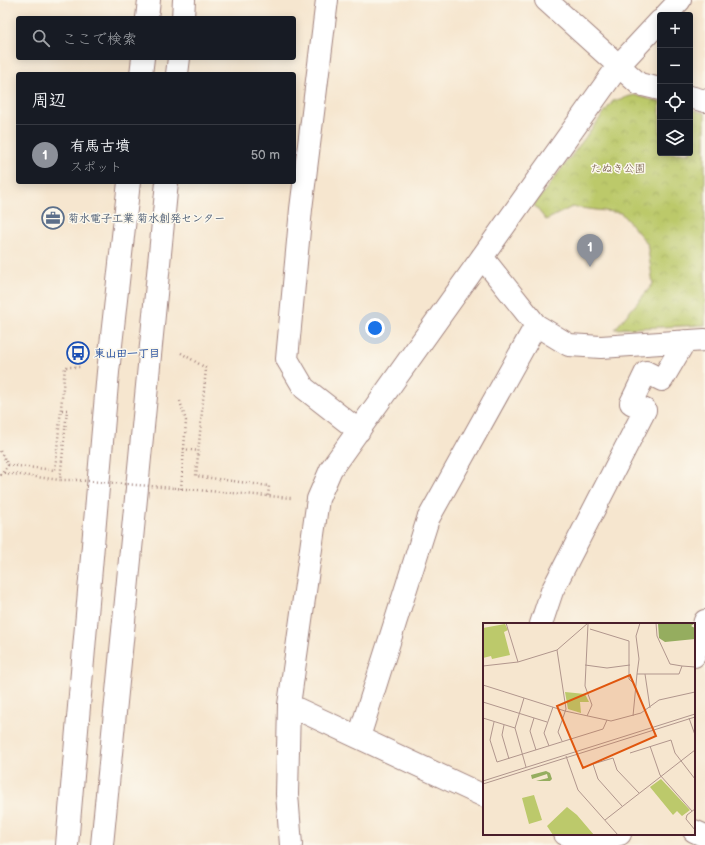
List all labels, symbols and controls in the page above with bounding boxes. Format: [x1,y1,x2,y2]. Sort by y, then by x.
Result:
map controls [657,12,693,156]
button: + [657,12,693,48]
search box [16,16,296,60]
icon: search [30,27,52,49]
text: ここで検索 [62,30,137,49]
button: − [657,48,693,84]
button: locate [657,84,693,120]
text: 周辺 [32,91,66,111]
button: layers [657,120,693,156]
text: 有馬古墳 [70,137,130,156]
text: 1 [42,147,48,163]
text: 50 m [251,147,280,163]
text: スポット [70,159,122,175]
park label: たぬき公園 [591,162,646,175]
office icon: 菊水電子工業 菊水創発センター [40,205,66,231]
place label: 菊水電子工業 菊水創発センター [68,212,225,225]
pin: 1 [577,234,603,267]
your location [365,318,385,338]
bus stop icon: 東山田一丁目 [65,340,91,366]
place label: 東山田一丁目 [94,347,160,360]
inset map [483,623,695,835]

